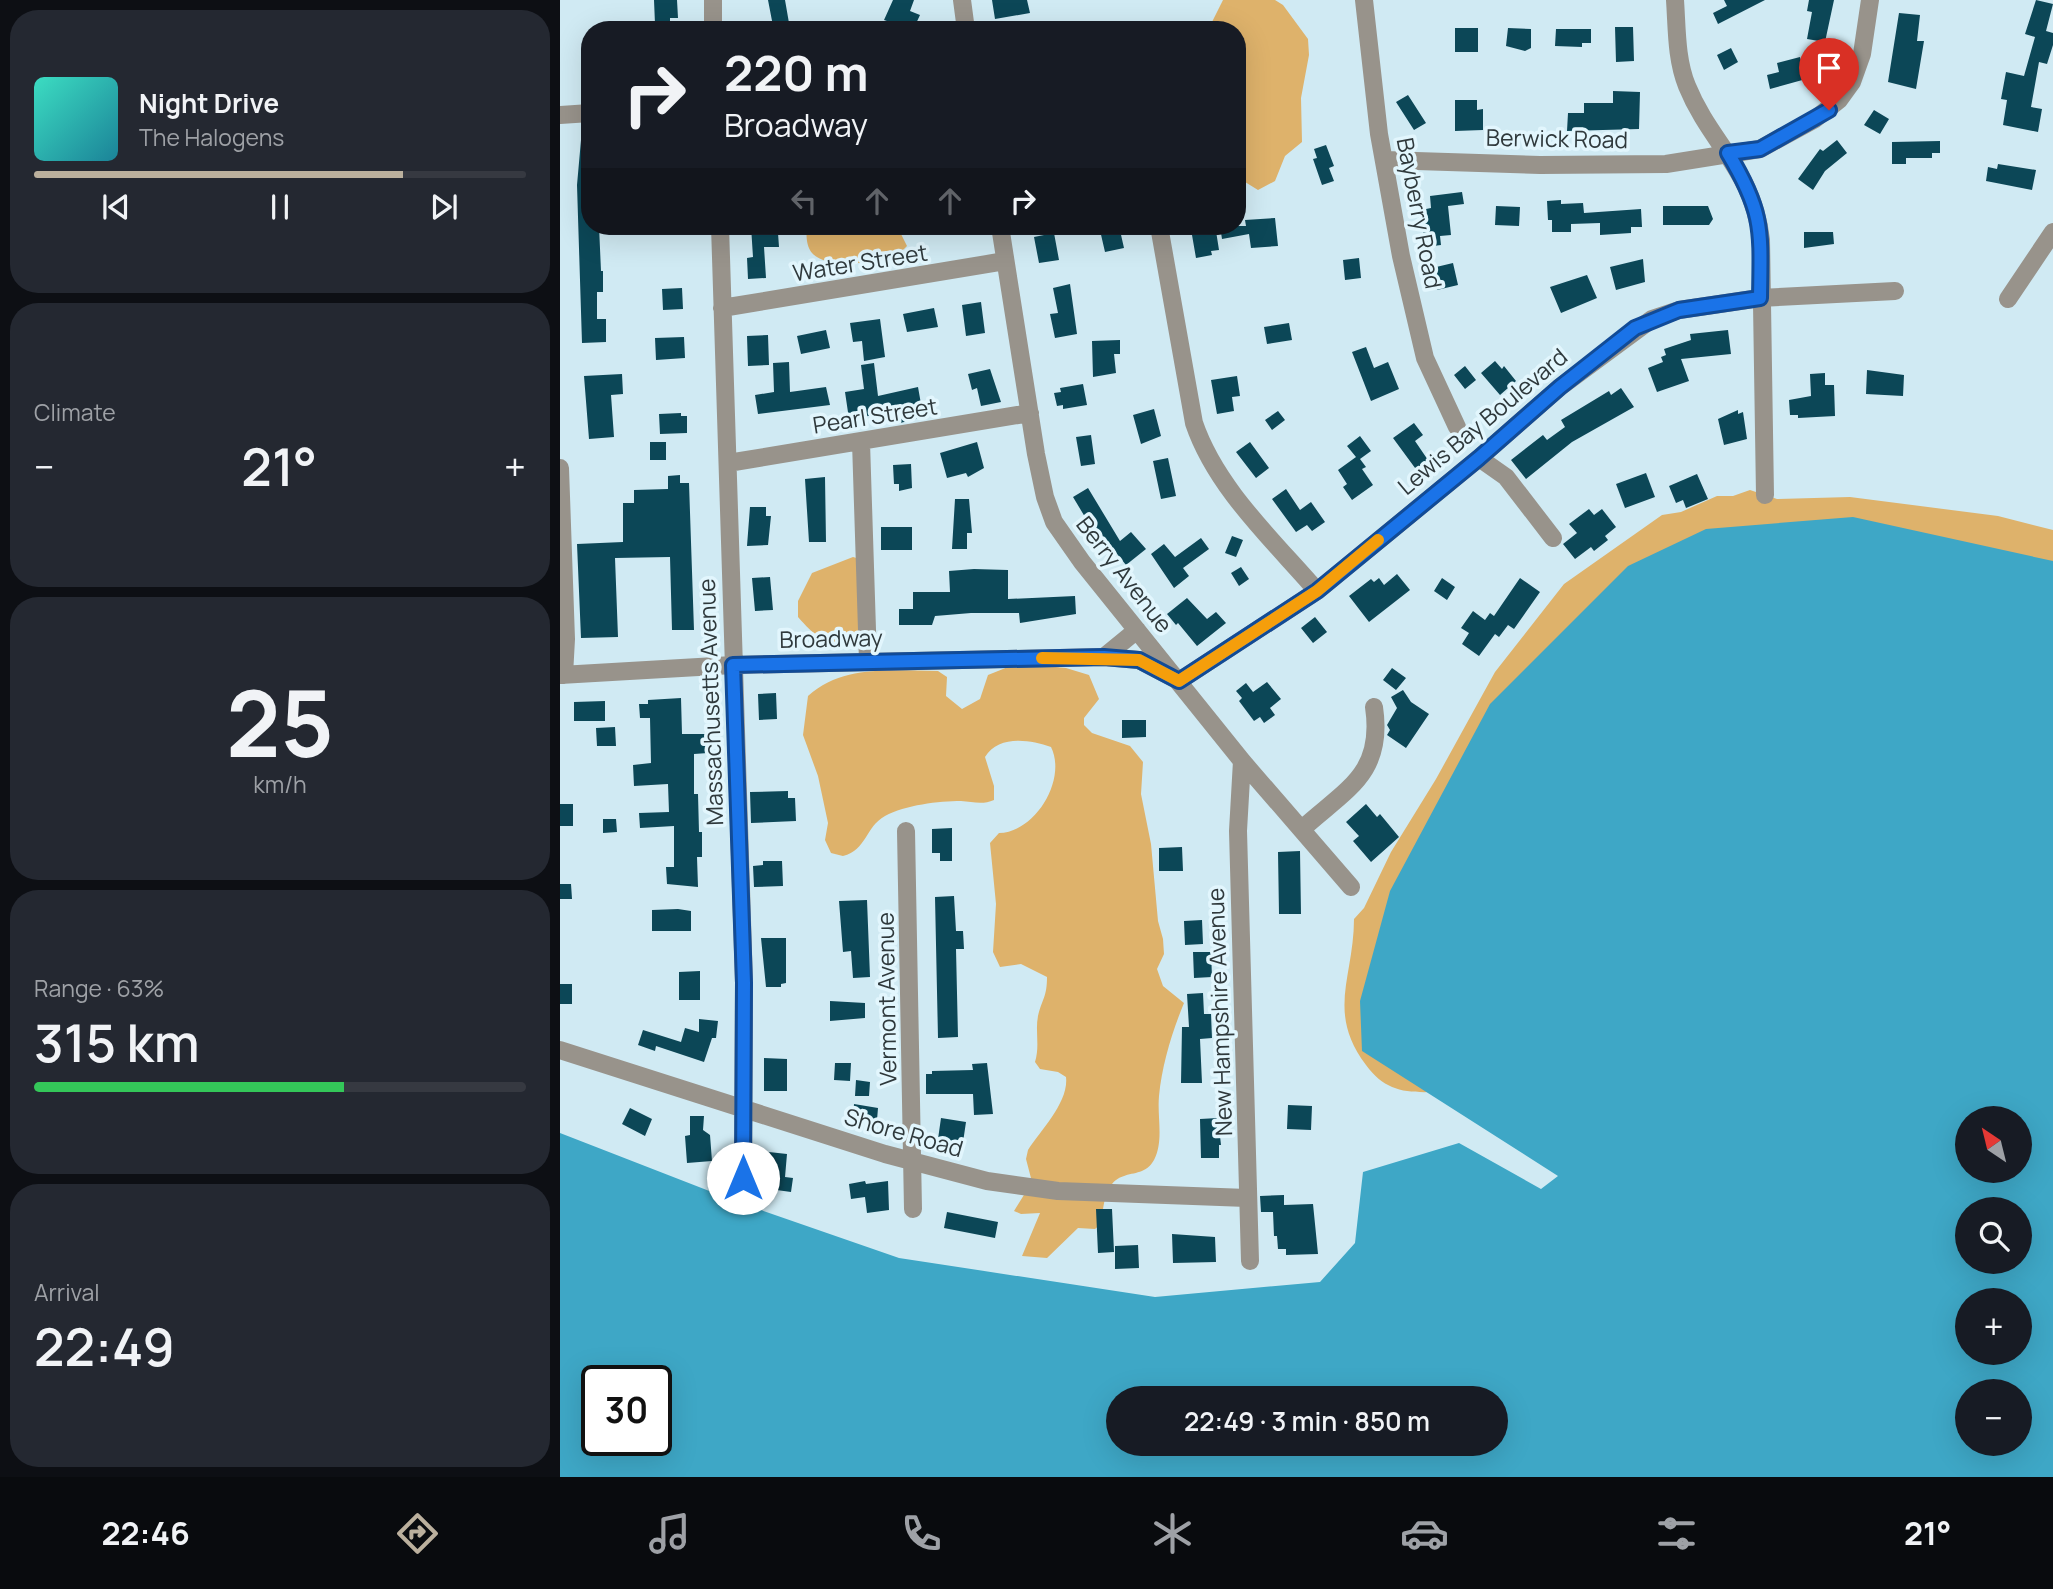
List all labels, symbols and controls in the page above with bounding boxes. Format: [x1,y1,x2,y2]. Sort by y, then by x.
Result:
pin [1799,38,1859,110]
text: 220 m [724,39,868,106]
icon: right [609,49,700,140]
icon: arrive [1810,49,1848,87]
text: Night Drive [139,85,279,121]
text: Broadway [724,103,868,147]
text: The Halogens [139,121,284,153]
street label: Berwick Road [1486,121,1628,155]
street label: Bayberry Road [1390,135,1450,291]
icon: left [785,182,823,220]
icon: ahead [858,182,896,220]
icon: ahead [931,182,969,220]
icon: right [1004,182,1042,220]
icon: previous [97,188,135,226]
icon: pause [261,188,299,226]
icon: next [425,188,463,226]
street label: Water Street [790,236,930,288]
street label: Lewis Bay Boulevard [1390,340,1574,502]
street label: Pearl Street [810,389,940,441]
text: Climate [34,396,116,428]
text: 21° [241,431,317,502]
text: − [34,440,55,492]
text: + [504,440,526,492]
street label: Berry Avenue [1069,509,1181,639]
street label: Massachusetts Avenue [690,578,730,826]
street label: Broadway [779,621,883,655]
text: 25 [226,660,334,784]
text: km/h [253,768,307,800]
street label: New Hampshire Avenue [1199,887,1239,1137]
street label: Vermont Avenue [868,912,904,1086]
text: Range · 63% [34,972,164,1004]
text: 315 km [34,1007,200,1078]
street label: Shore Road [841,1100,967,1164]
north arrow [1955,1106,2032,1183]
map controls [1955,1106,2032,1456]
position arrow [706,1141,780,1215]
button: search [1955,1197,2032,1274]
text: Arrival [34,1276,100,1308]
button: + [1955,1288,2032,1365]
text: 22:49 [34,1311,175,1382]
speed limit sign: 30 [581,1365,672,1456]
button: − [1955,1379,2032,1456]
text: 22:49 · 3 min · 850 m [1184,1403,1430,1439]
icon: directions [393,1509,442,1558]
icon: music [645,1509,694,1558]
icon: phone [897,1509,946,1558]
icon: climate [1148,1509,1197,1558]
icon: car [1400,1509,1449,1558]
icon: filters [1652,1509,1701,1558]
text: 22:46 [101,1511,190,1555]
text: 21° [1904,1511,1951,1555]

